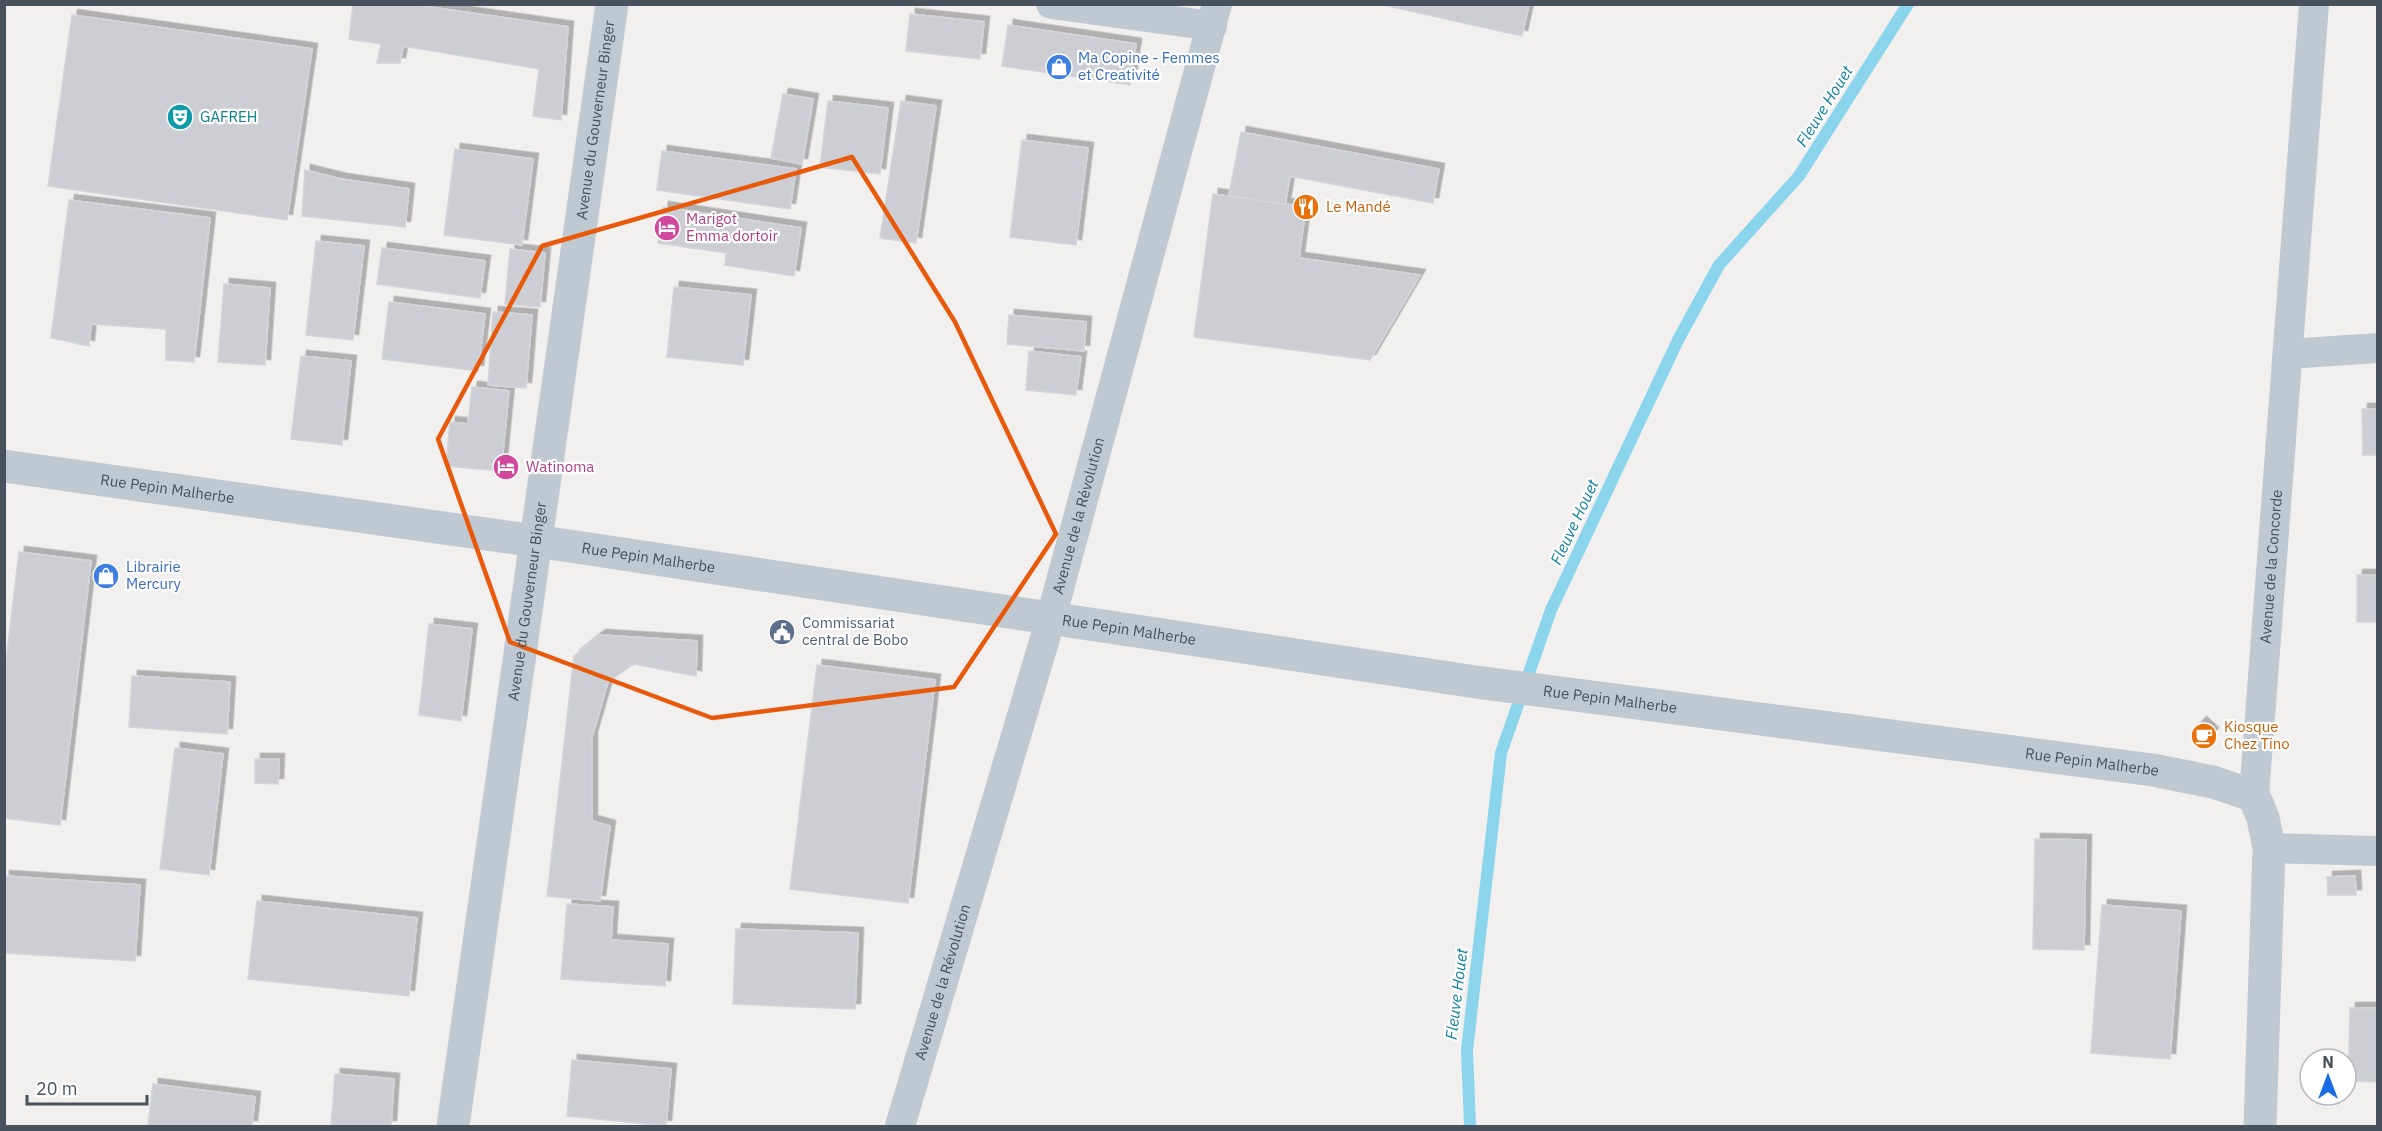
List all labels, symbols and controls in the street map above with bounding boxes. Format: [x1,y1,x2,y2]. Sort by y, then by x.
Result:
street label: Avenue du Gouverneur Binger [572,19,619,221]
place label: Ma Copine - Femmes et Creativité [1078,48,1220,84]
shop icon: Ma Copine - Femmes et Creativité [1044,52,1074,82]
water label: Fleuve Houet [1791,61,1857,150]
theatre icon: GAFREH [165,102,195,132]
place label: GAFREH [200,107,257,126]
restaurant icon: Le Mandé [1291,192,1321,222]
place label: Le Mandé [1326,197,1391,216]
place label: Marigot Emma dortoir [686,209,779,245]
hotel icon: Marigot Emma dortoir [652,213,682,243]
street label: Avenue de la Révolution [1048,435,1108,596]
hotel icon: Watinoma [491,452,521,482]
place label: Watinoma [526,457,594,476]
street label: Rue Pepin Malherbe [99,470,236,507]
water label: Fleuve Houet [1546,476,1603,568]
street label: Avenue de la Concorde [2256,489,2286,644]
street label: Avenue du Gouverneur Binger [503,500,550,702]
street label: Rue Pepin Malherbe [580,538,717,577]
place label: Librairie Mercury [126,557,182,593]
shop icon: Librairie Mercury [91,561,121,591]
street label: Rue Pepin Malherbe [1061,610,1197,649]
place label: Commissariat central de Bobo [802,613,908,649]
public building icon: Commissariat central de Bobo [767,617,797,647]
street label: Rue Pepin Malherbe [1542,681,1678,717]
place label: Kiosque Chez Tino [2224,717,2290,753]
cafe icon: Kiosque Chez Tino [2189,721,2219,751]
street label: Rue Pepin Malherbe [2024,743,2161,780]
street label: Avenue de la Révolution [910,902,974,1062]
water label: Fleuve Houet [1440,946,1472,1041]
north arrow [2298,1047,2358,1107]
text: N [2322,1052,2334,1072]
scale bar [27,1068,147,1106]
text: 20 m [36,1077,78,1100]

